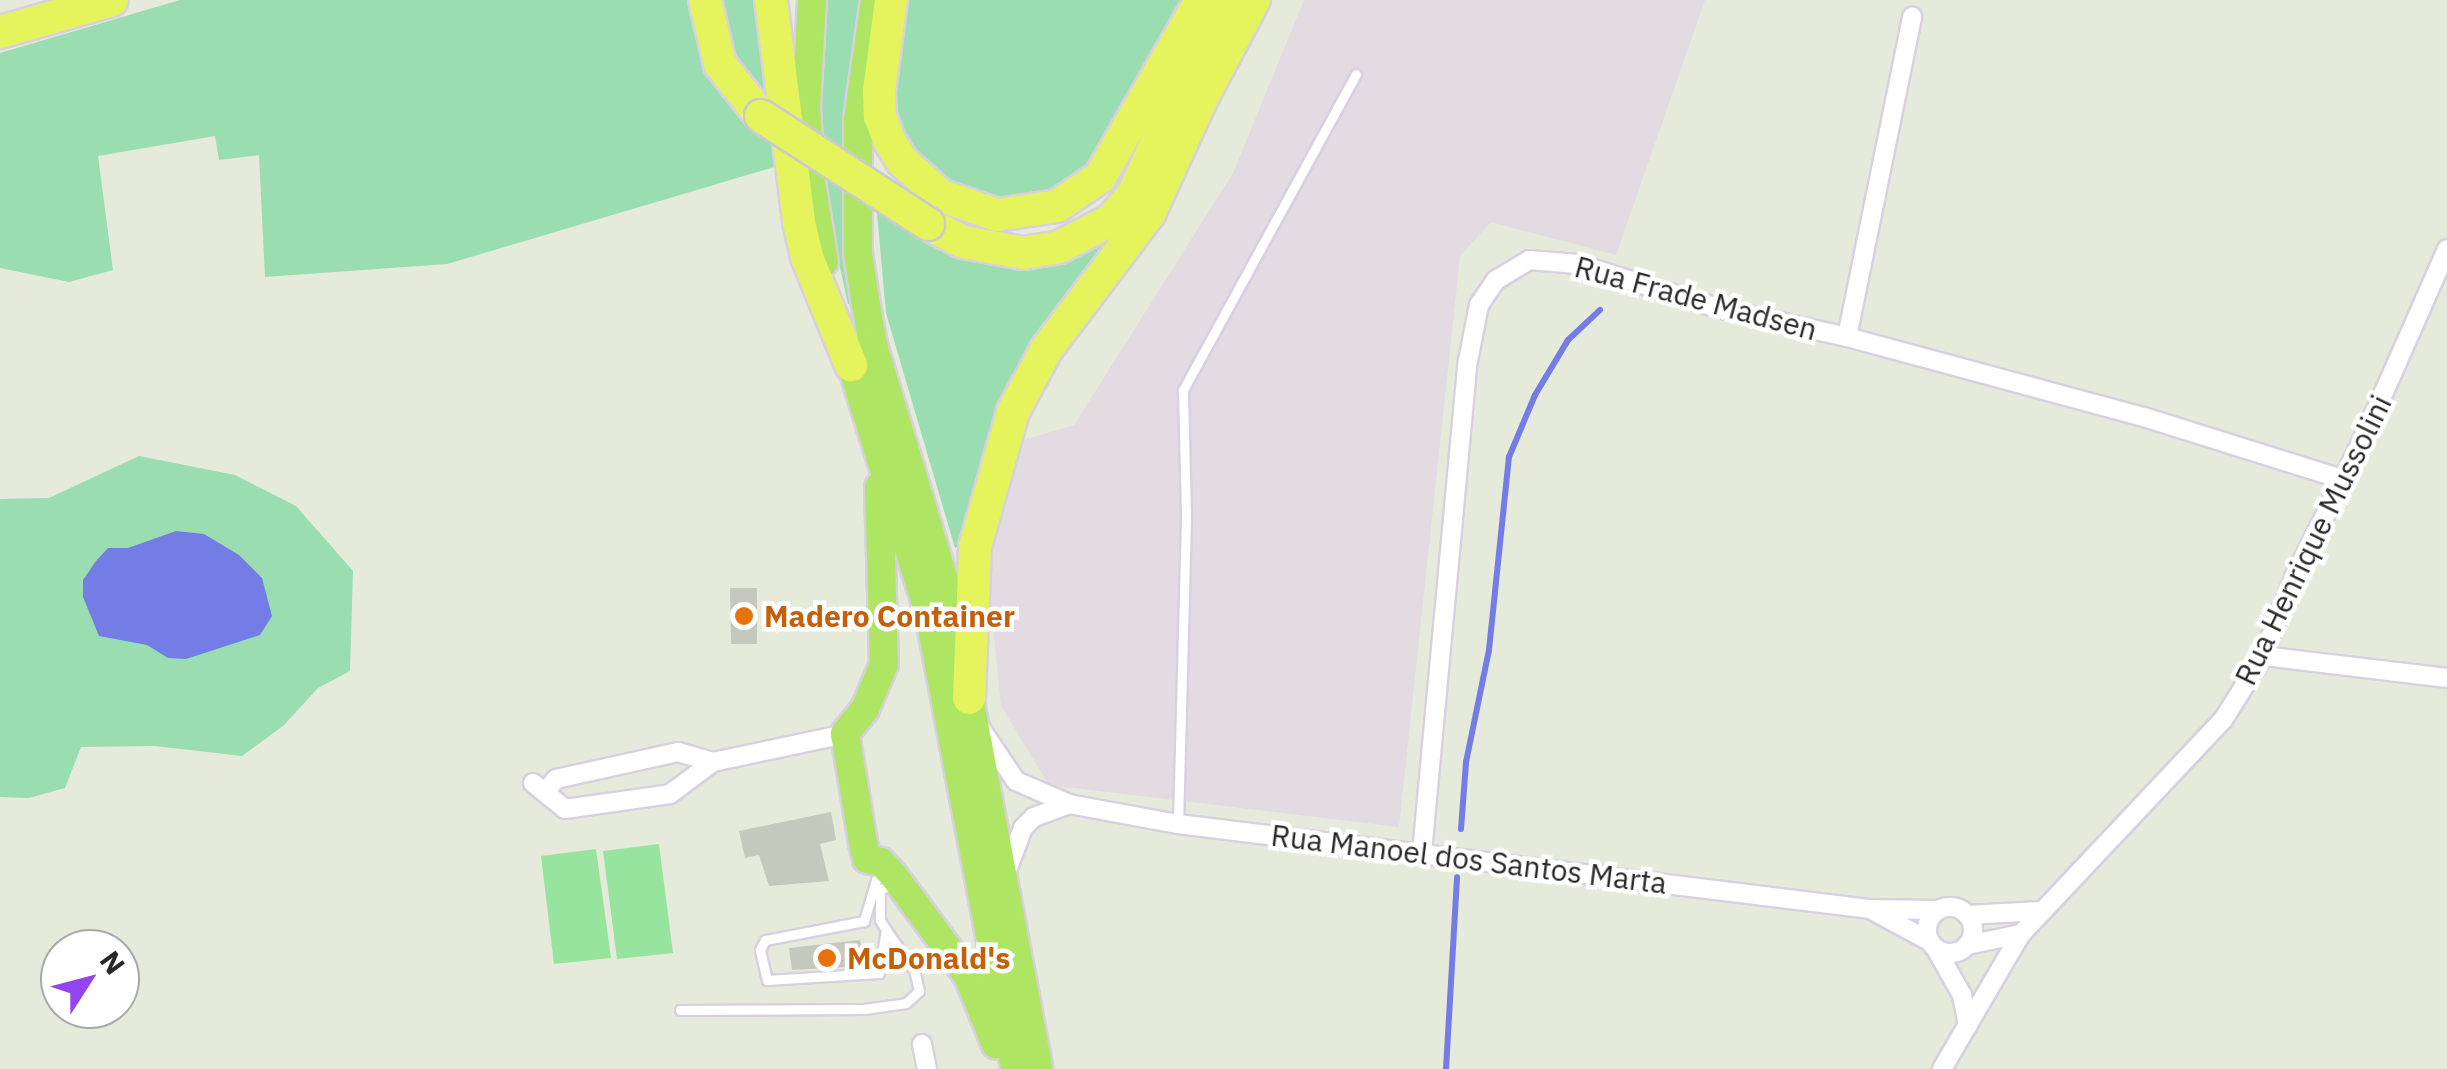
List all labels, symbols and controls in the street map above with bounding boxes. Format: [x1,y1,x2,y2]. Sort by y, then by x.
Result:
street label: Rua Frade Madsen [1571,248,1821,348]
street label: Rua Henrique Mussolini [2227,389,2399,691]
place label: Madero Container [764,598,1015,634]
marker: Madero Container [733,605,755,627]
street label: Rua Manoel dos Santos Marta [1269,817,1669,901]
north arrow [40,929,140,1029]
place label: McDonald's [847,940,1010,976]
text: N [92,943,134,981]
marker: McDonald's [816,947,838,969]

